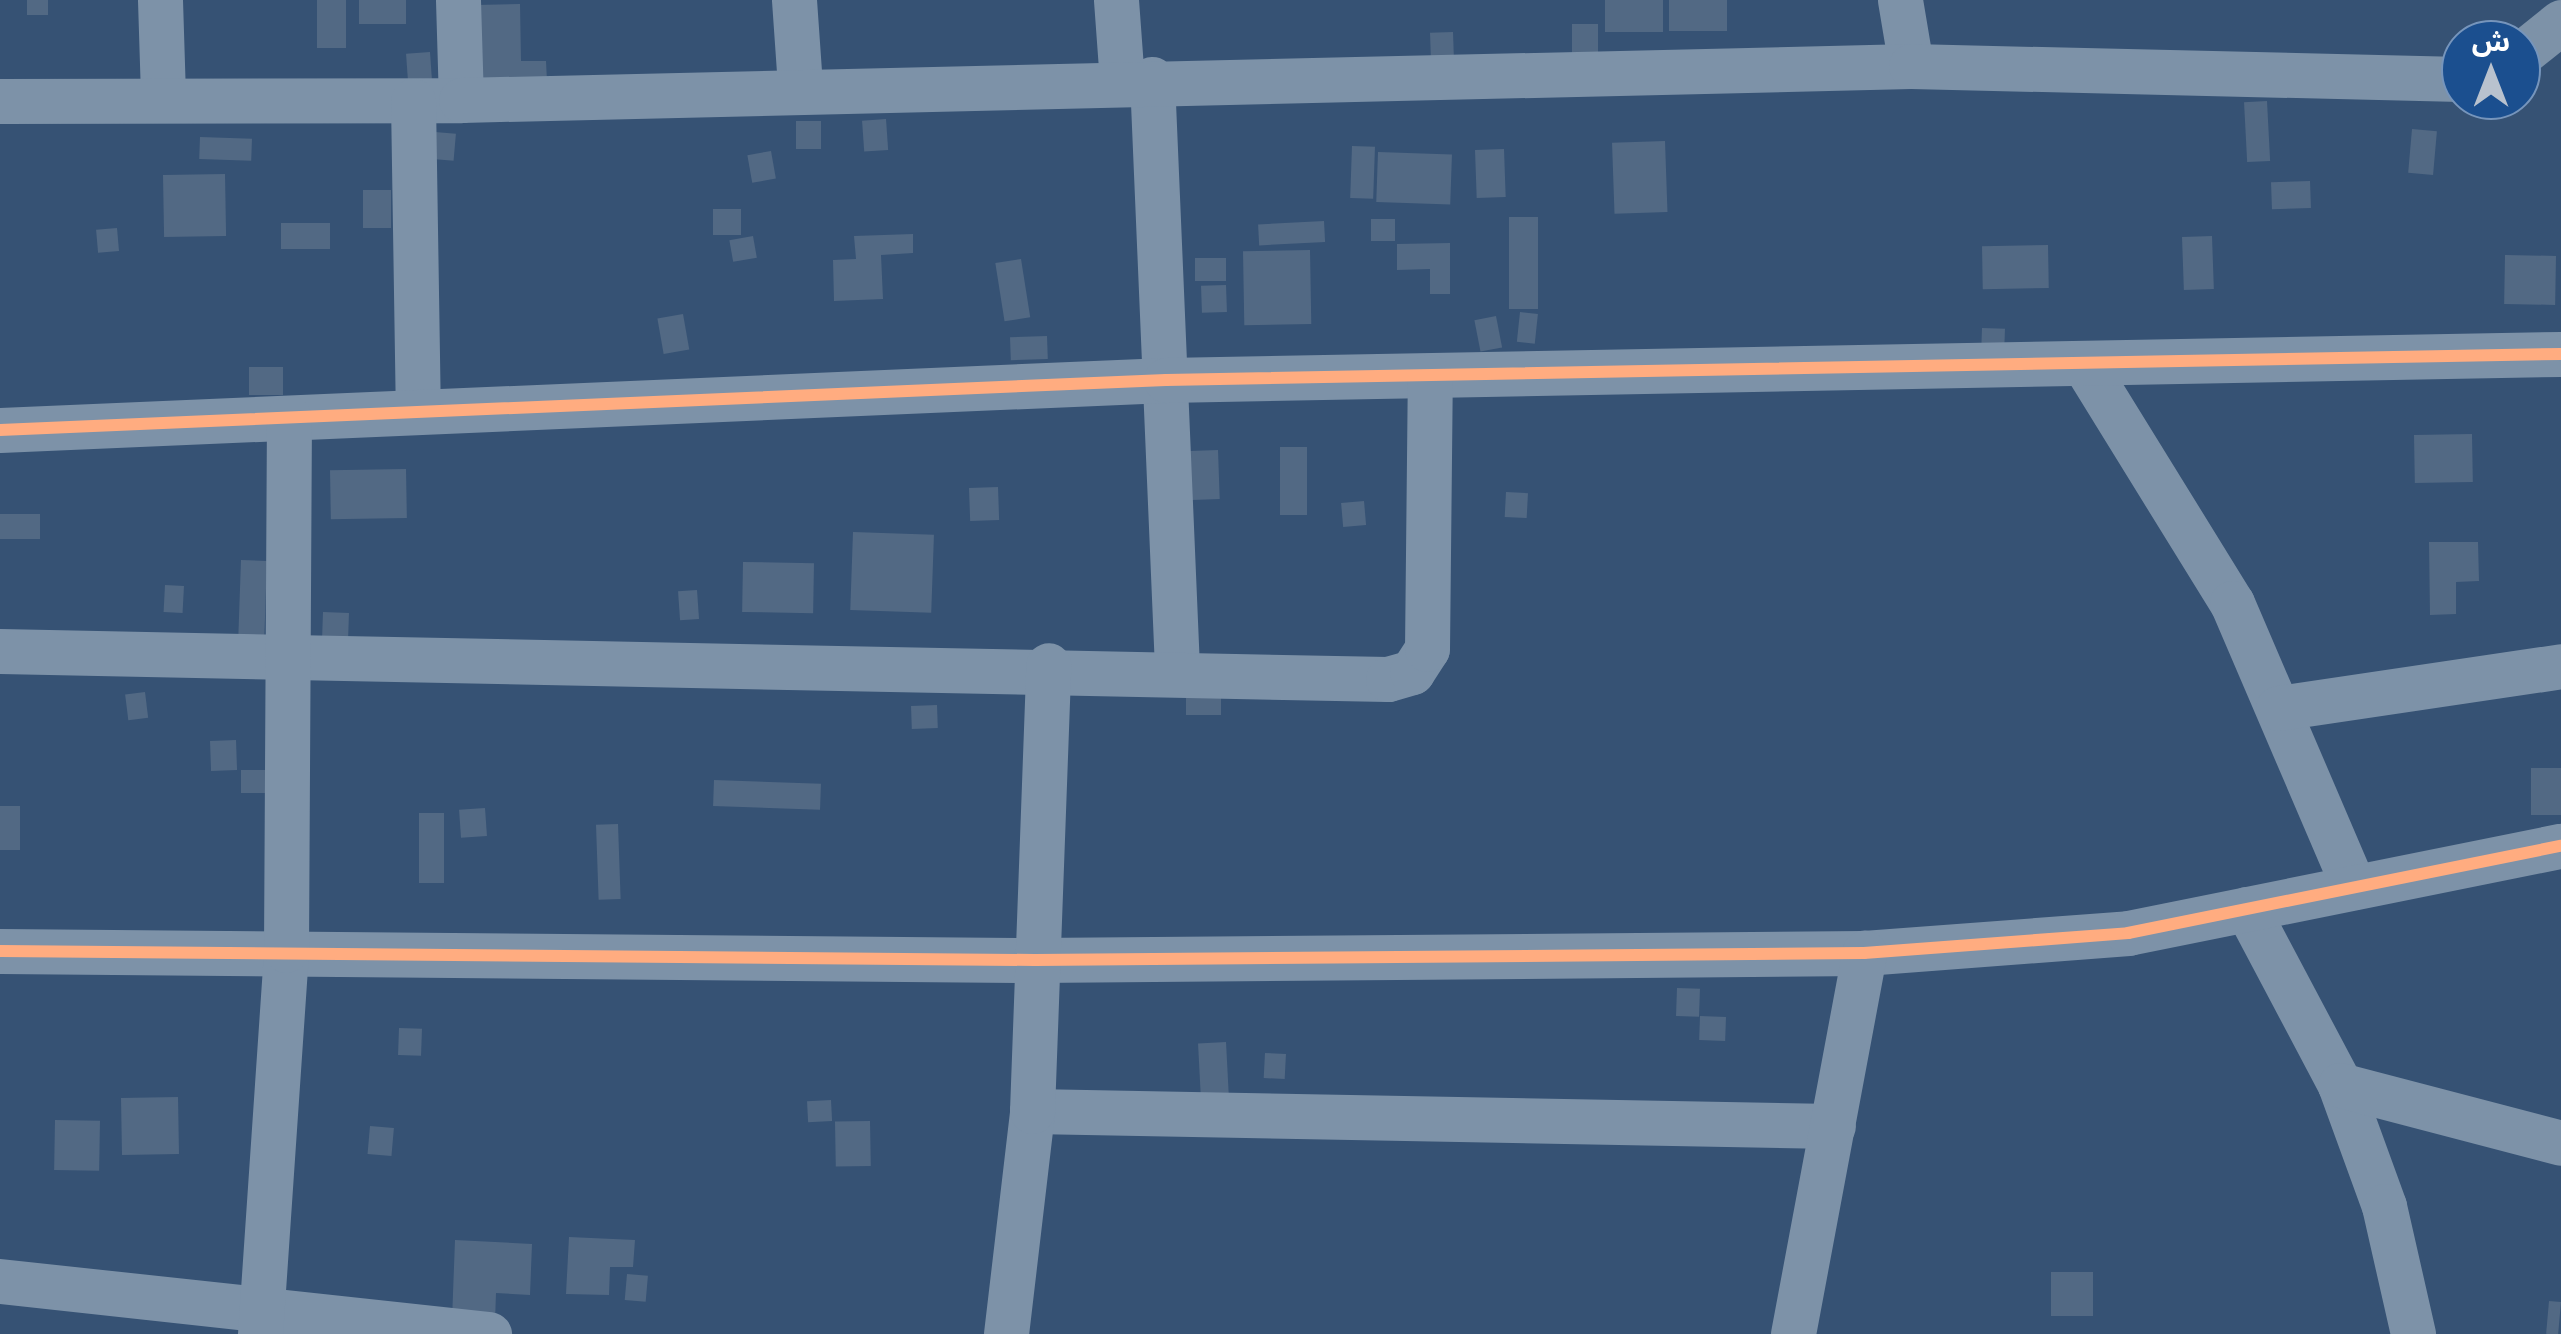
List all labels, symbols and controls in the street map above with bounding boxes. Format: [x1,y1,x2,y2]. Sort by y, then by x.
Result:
north arrow [2441,20,2541,120]
text: ش [2472,25,2510,58]

